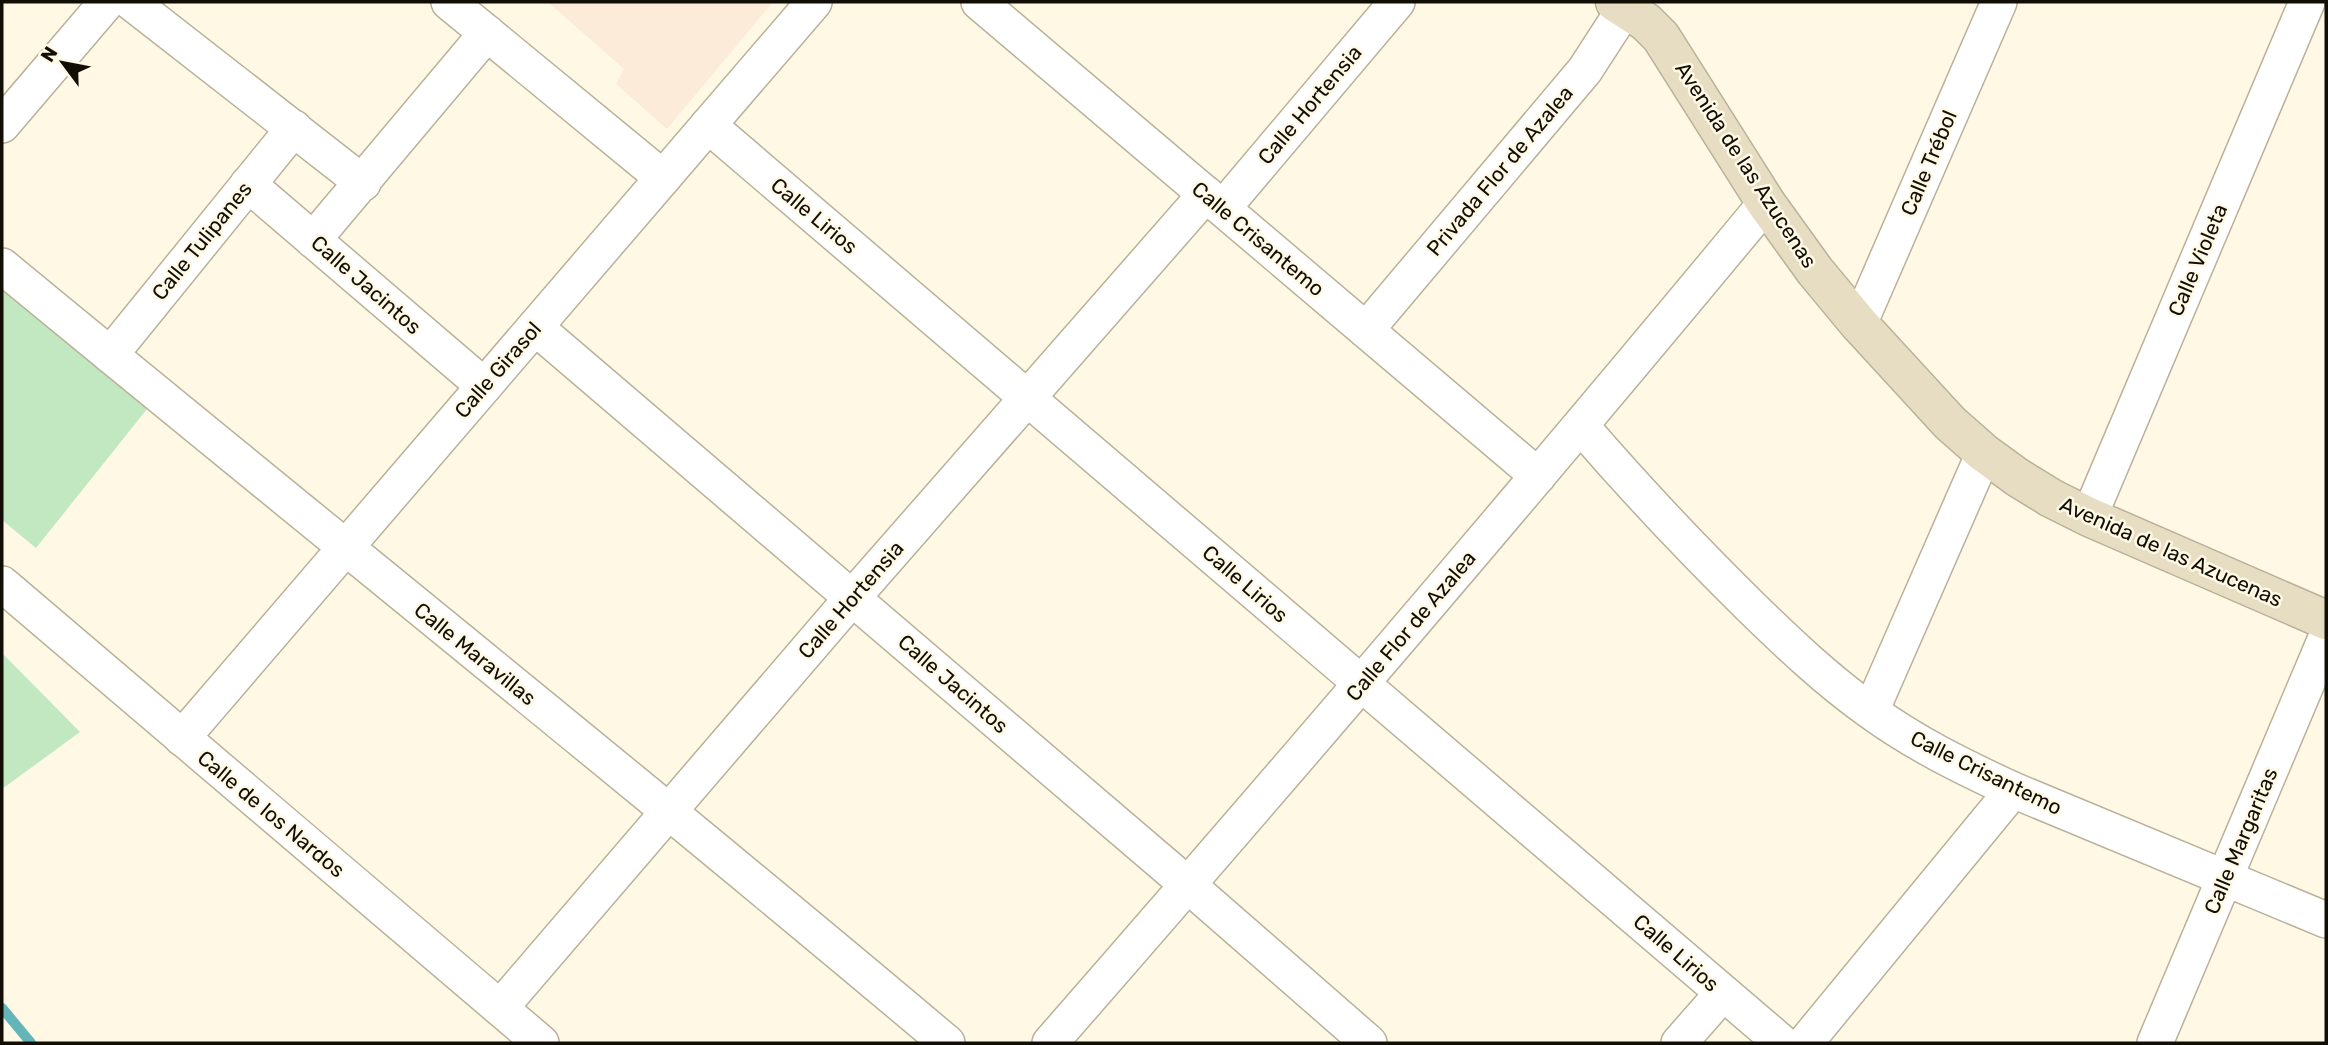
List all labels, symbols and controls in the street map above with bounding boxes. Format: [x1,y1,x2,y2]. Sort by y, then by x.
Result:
north arrow [28,28,98,98]
street label: Calle Hortensia [1253,40,1367,169]
text: N [36,42,62,66]
street label: Avenida de las Azucenas [1670,57,1822,272]
street label: Privada Flor de Azalea [1421,81,1578,261]
street label: Calle Trébol [1895,106,1962,219]
street label: Calle Lirios [766,172,863,259]
street label: Calle Crisantemo [1187,176,1330,301]
street label: Calle Tulipanes [146,177,257,305]
street label: Calle Violeta [2163,200,2232,320]
street label: Calle Jacintos [306,230,427,339]
street label: Calle Girasol [449,316,546,423]
street label: Avenida de las Azucenas [2056,491,2286,612]
street label: Calle Hortensia [793,536,909,664]
street label: Calle Lirios [1197,540,1293,628]
street label: Calle Flor de Azalea [1340,545,1481,706]
street label: Calle Maravillas [409,597,541,710]
street label: Calle Jacintos [893,629,1014,738]
street label: Calle Crisantemo [1906,725,2066,820]
street label: Calle de los Nardos [193,745,350,882]
street label: Calle Margaritas [2198,764,2283,918]
street label: Calle Lirios [1628,909,1724,997]

